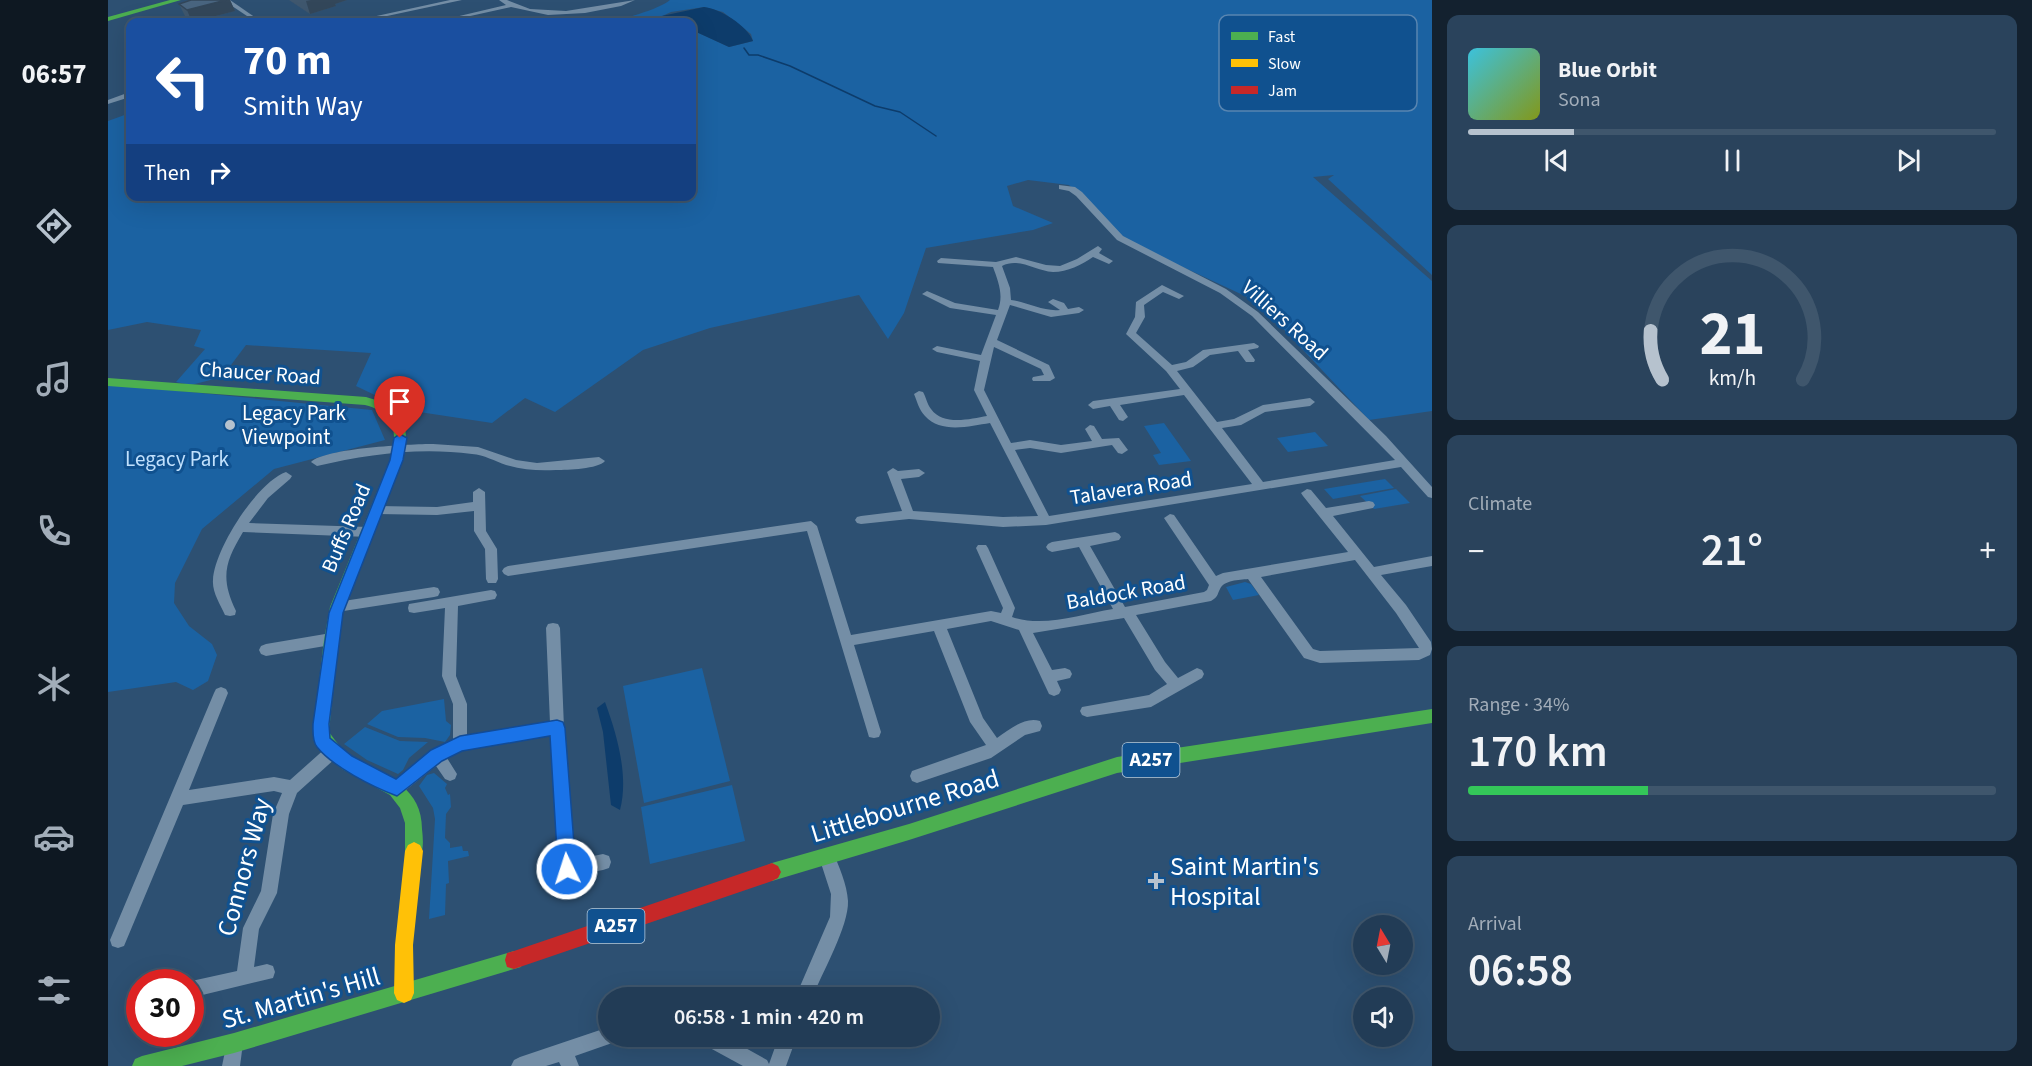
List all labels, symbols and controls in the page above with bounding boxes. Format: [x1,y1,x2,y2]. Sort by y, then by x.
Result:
legend [1219,15,1417,111]
text: Fast [1268,26,1296,48]
text: 70 m [243,31,332,91]
icon: left [144,42,222,120]
text: Slow [1268,53,1301,75]
text: Blue Orbit [1558,54,1657,86]
text: 06:57 [21,55,87,94]
text: Jam [1268,80,1297,102]
text: Sona [1558,86,1601,114]
text: Smith Way [243,87,363,126]
icon: previous [1540,144,1573,177]
icon: pause [1716,144,1749,177]
icon: next [1892,144,1925,177]
icon: right [203,156,236,189]
text: Then [144,157,191,189]
icon: directions [33,205,75,247]
street label: Villiers Road [1235,273,1335,367]
text: 21 [1699,290,1765,379]
street label: Chaucer Road [198,354,322,392]
icon: music [33,358,75,400]
text: km/h [1708,363,1756,394]
pin [374,376,425,438]
icon: arrive [383,385,416,418]
place label: Legacy Park Viewpoint [242,398,347,452]
marker: Legacy Park Viewpoint [223,418,237,432]
park label: Legacy Park [125,444,230,474]
street label: Talavera Road [1068,464,1194,512]
street label: Buffs Road [314,479,378,577]
text: Climate [1468,490,1532,518]
icon: phone [33,510,75,552]
text: 21° [1701,519,1763,583]
text: − [1468,528,1484,575]
text: + [1980,528,1996,575]
street label: Baldock Road [1064,567,1188,617]
icon: climate [33,663,75,705]
text: Range · 34% [1468,691,1569,719]
text: 170 km [1468,720,1608,784]
road number: A257 [1122,743,1180,777]
street label: Littlebourne Road [806,760,1004,852]
street label: Connors Way [208,794,280,940]
icon: car [33,816,75,858]
position arrow [535,837,599,901]
place label: Saint Martin's Hospital [1170,848,1319,915]
marker: Saint Martin's Hospital [1147,872,1165,890]
road number: A257 [588,909,644,943]
text: Arrival [1468,910,1522,938]
north arrow [1353,915,1413,975]
map controls [1353,915,1413,1047]
text: 06:58 [1468,939,1573,1003]
street label: St. Martin's Hill [218,958,384,1038]
icon: filters [33,969,75,1011]
speed limit sign: 30 [126,969,204,1047]
button: sound [1353,987,1413,1047]
text: 06:58 · 1 min · 420 m [674,1001,864,1033]

